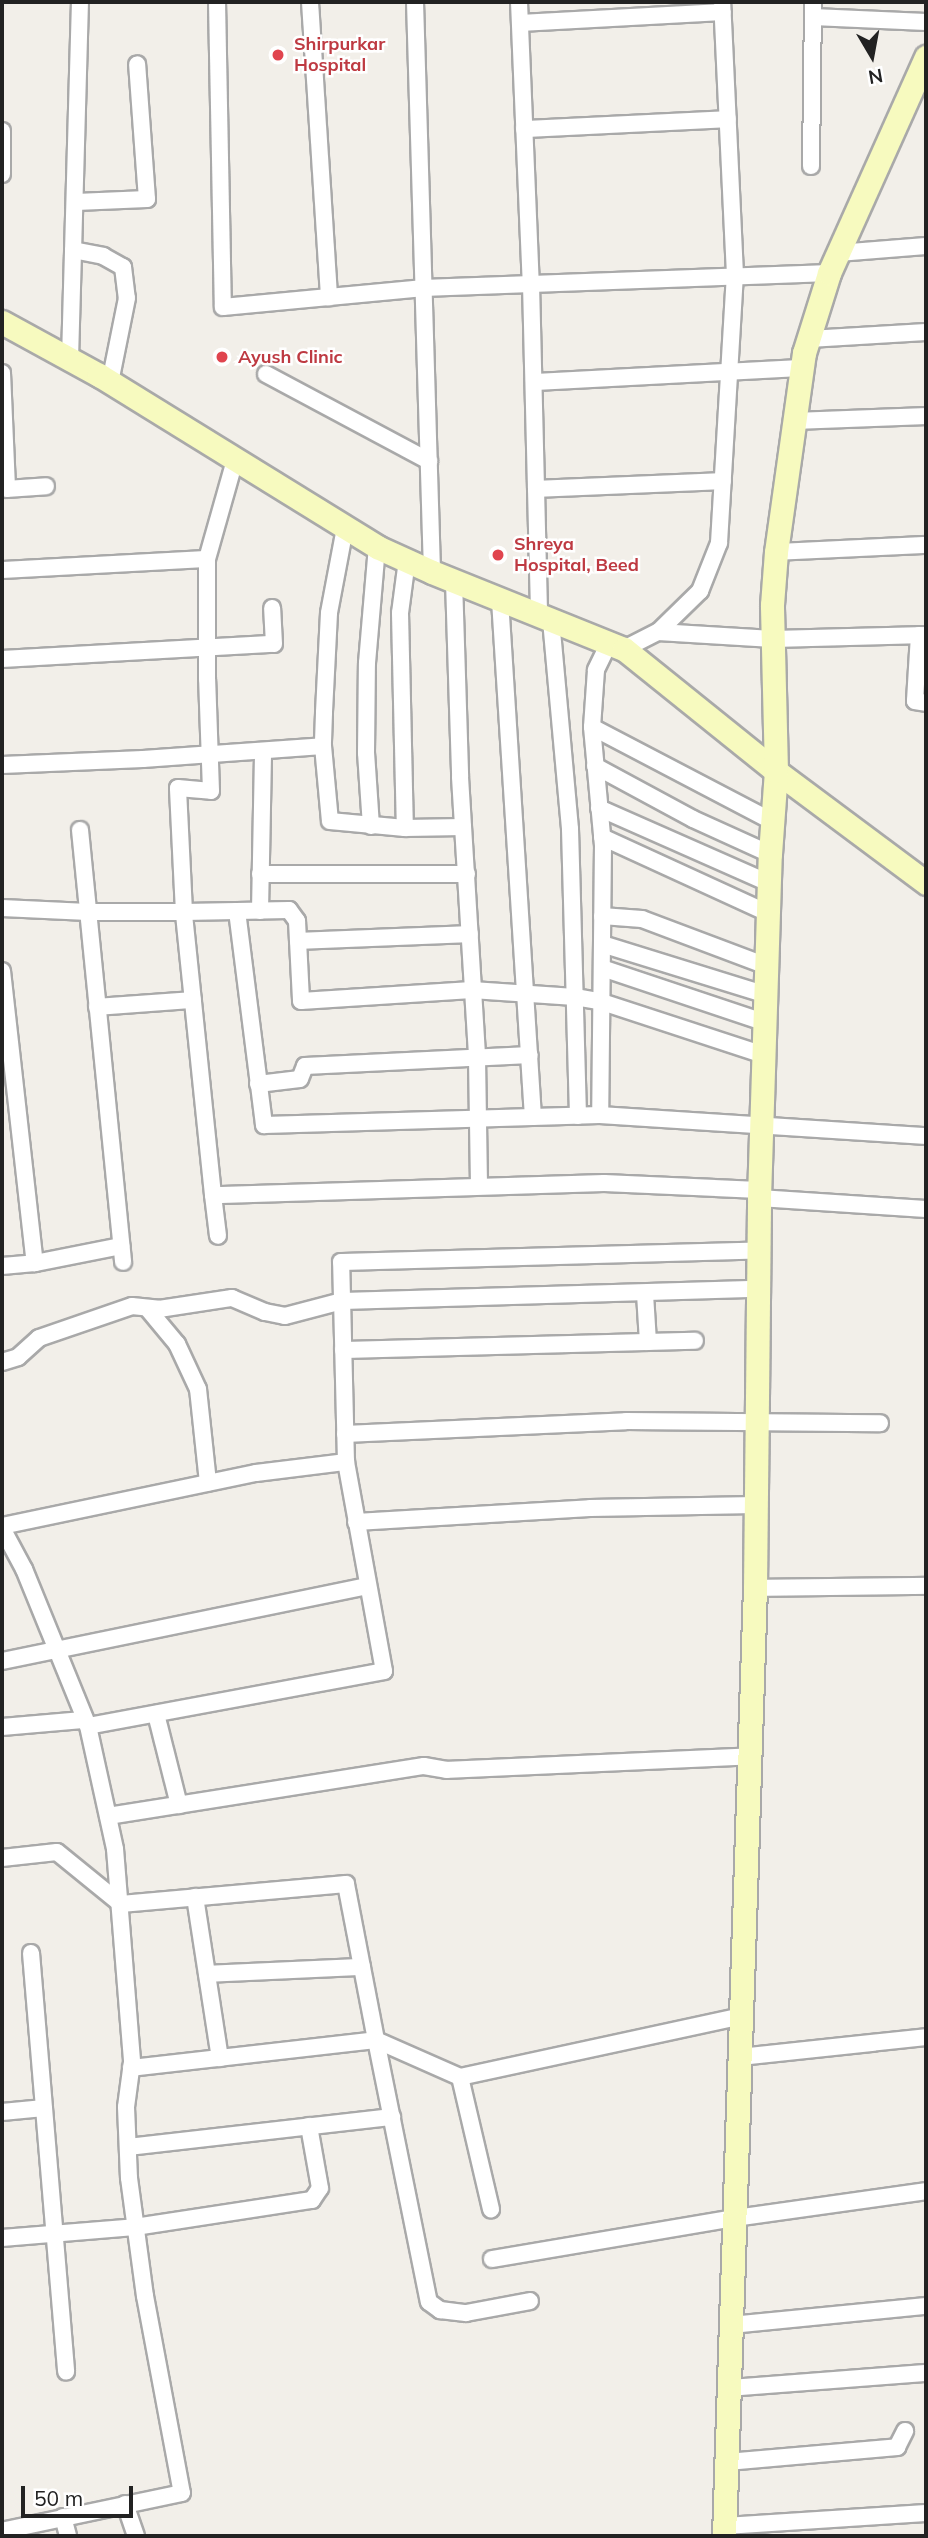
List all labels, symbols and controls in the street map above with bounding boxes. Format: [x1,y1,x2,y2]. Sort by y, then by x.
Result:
north arrow [837,21,907,91]
place label: Shirpurkar Hospital [294,34,385,76]
marker: Shirpurkar Hospital [268,45,288,65]
text: N [866,64,885,90]
place label: Ayush Clinic [238,346,343,368]
marker: Ayush Clinic [212,347,232,367]
place label: Shreya Hospital, Beed [514,534,639,576]
marker: Shreya Hospital, Beed [488,545,508,565]
scale bar [24,2472,136,2516]
text: 50 m [34,2485,83,2511]

